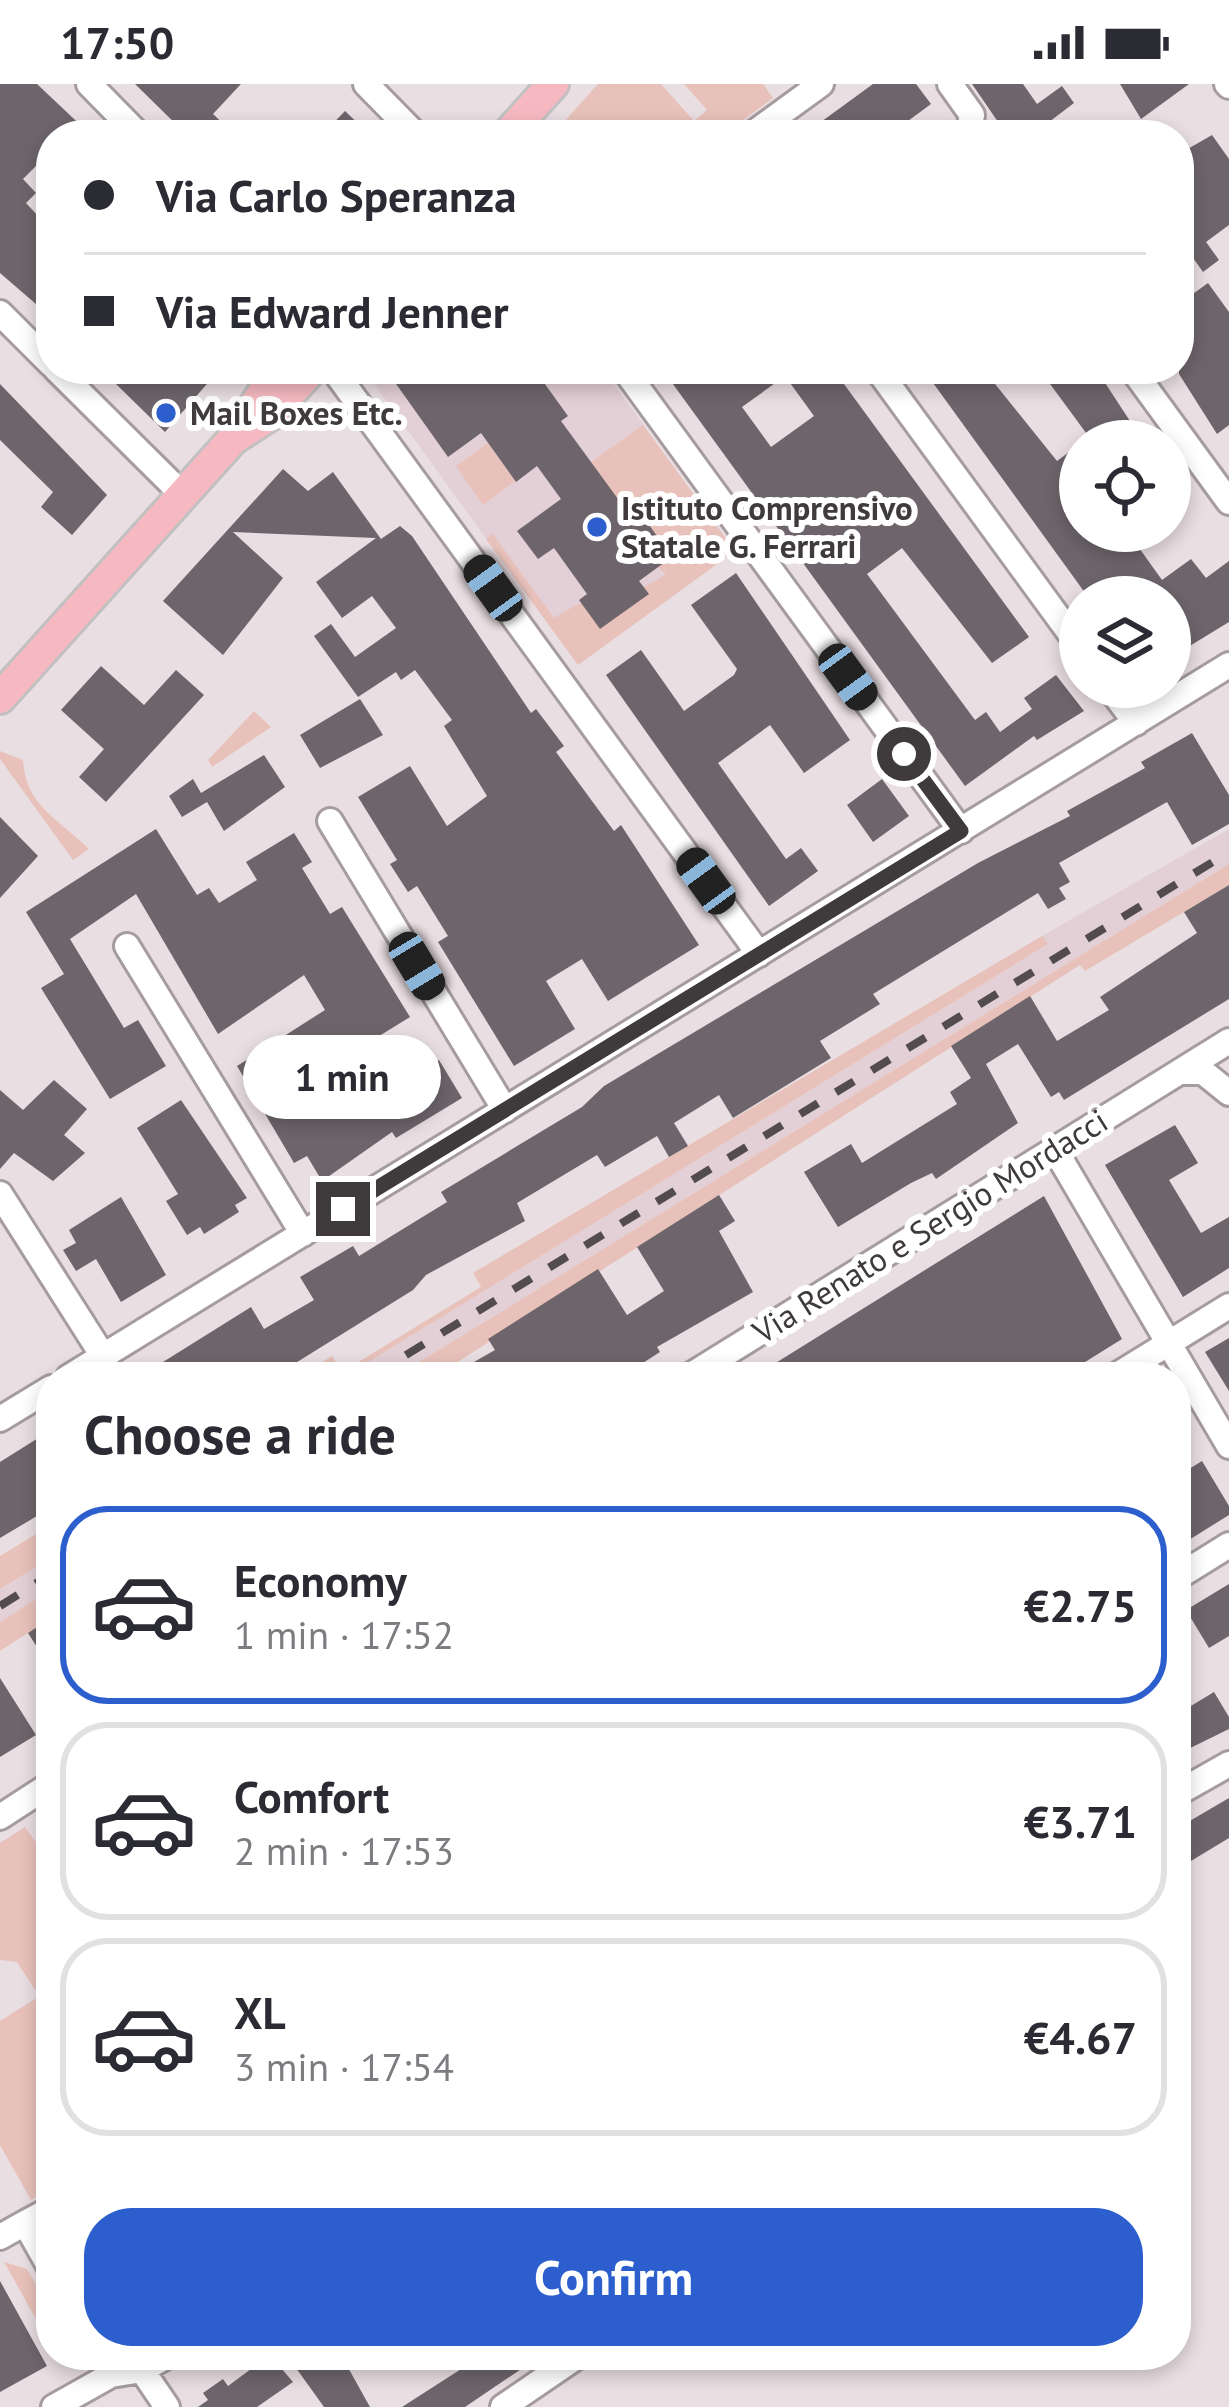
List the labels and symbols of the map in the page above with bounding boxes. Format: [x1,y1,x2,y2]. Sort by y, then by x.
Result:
place label: Mail Boxes Etc. [190,391,403,434]
marker: Mail Boxes Etc. [153,400,179,426]
place label: Istituto Comprensivo Statale G. Ferrari [621,486,913,567]
marker: Istituto Comprensivo Statale G. Ferrari [584,514,610,540]
car [457,548,529,628]
car [812,637,884,717]
route start [877,727,931,781]
car [670,841,742,921]
car [383,926,451,1006]
callout: 1 min [244,1035,442,1119]
street label: Via Renato e Sergio Mordacci [743,1099,1115,1353]
route end [316,1182,370,1236]

